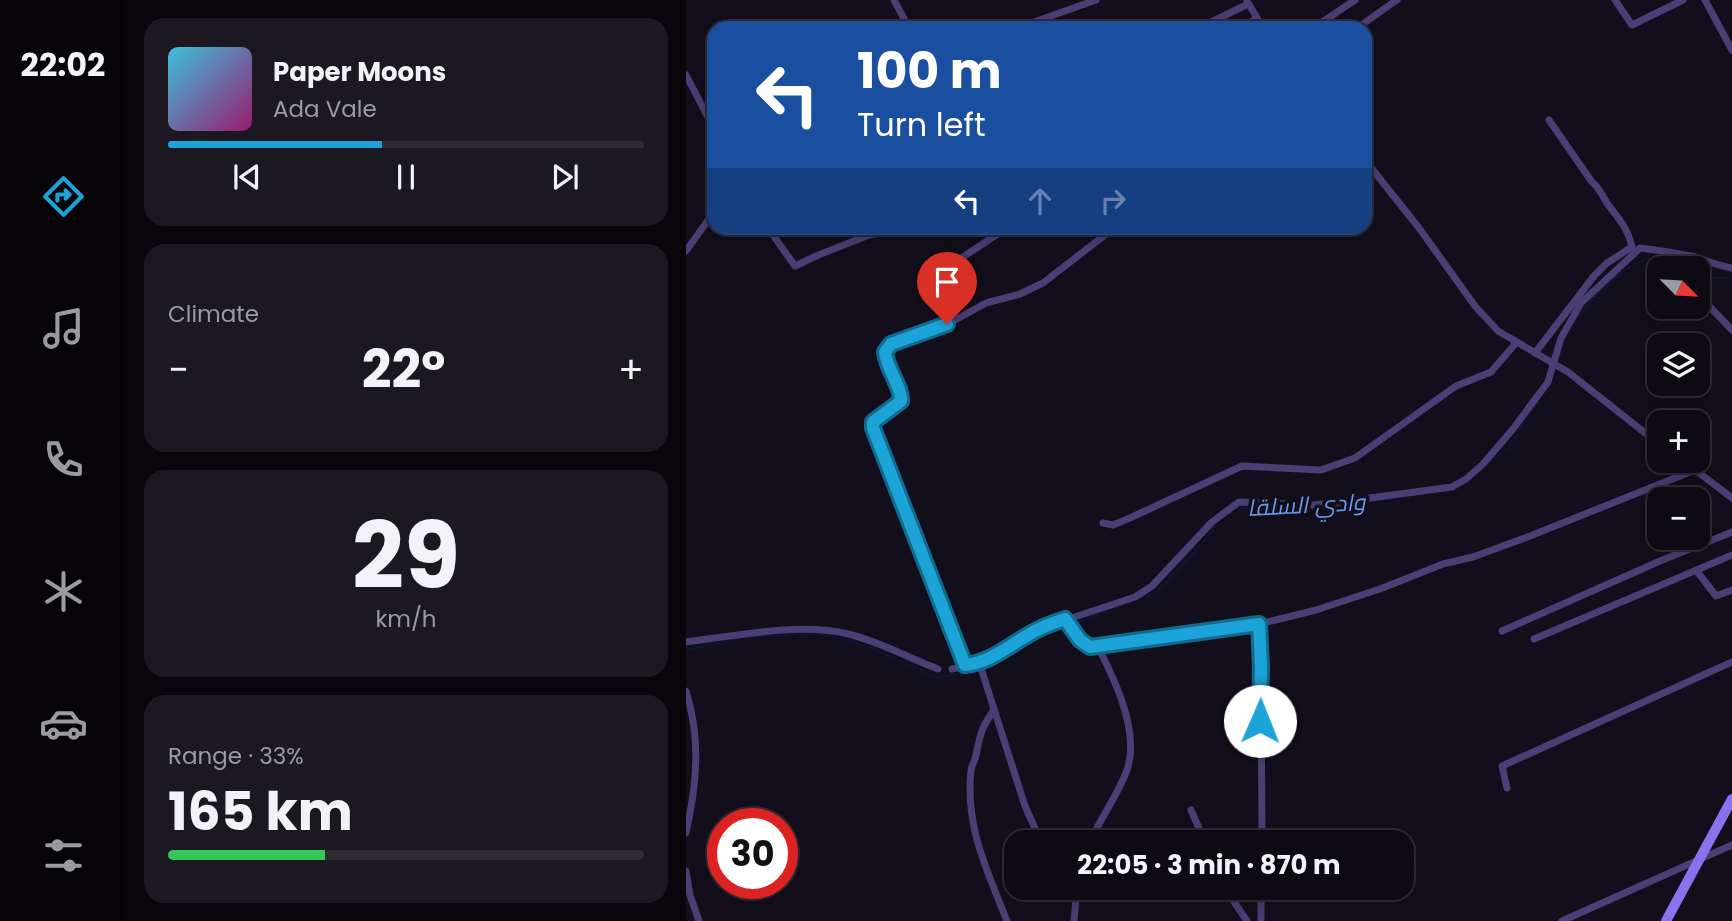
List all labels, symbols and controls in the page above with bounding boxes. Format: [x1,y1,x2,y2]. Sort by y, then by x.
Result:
text: 100 m [857,37,1002,105]
text: 22:02 [21,42,105,87]
icon: left [742,49,833,140]
text: Paper Moons [273,54,446,90]
text: Ada Vale [273,93,377,125]
text: Turn left [857,102,986,147]
icon: previous [228,158,266,196]
icon: pause [387,158,425,196]
icon: next [546,158,584,196]
icon: directions [39,172,88,221]
icon: left [948,182,986,220]
icon: ahead [1021,182,1059,220]
icon: right [1094,182,1132,220]
pin [917,252,977,324]
north arrow [1647,256,1710,318]
map controls [1647,256,1710,550]
icon: arrive [928,263,966,301]
text: Climate [168,298,259,330]
icon: music [39,304,88,353]
text: 22° [362,333,445,406]
button: layers [1647,333,1710,396]
text: − [168,343,189,396]
text: + [618,343,644,396]
button: + [1647,410,1710,473]
icon: phone [39,435,88,484]
water label: وادي السلقا [1246,486,1367,526]
button: − [1647,487,1710,550]
text: 29 [352,492,460,620]
icon: climate [39,567,88,616]
text: km/h [375,603,437,635]
position arrow [1223,684,1297,758]
icon: car [39,699,88,748]
text: Range · 33% [168,740,304,772]
text: 165 km [168,775,353,848]
speed limit sign: 30 [707,808,798,899]
icon: filters [39,831,88,880]
text: 22:05 · 3 min · 870 m [1077,847,1341,883]

